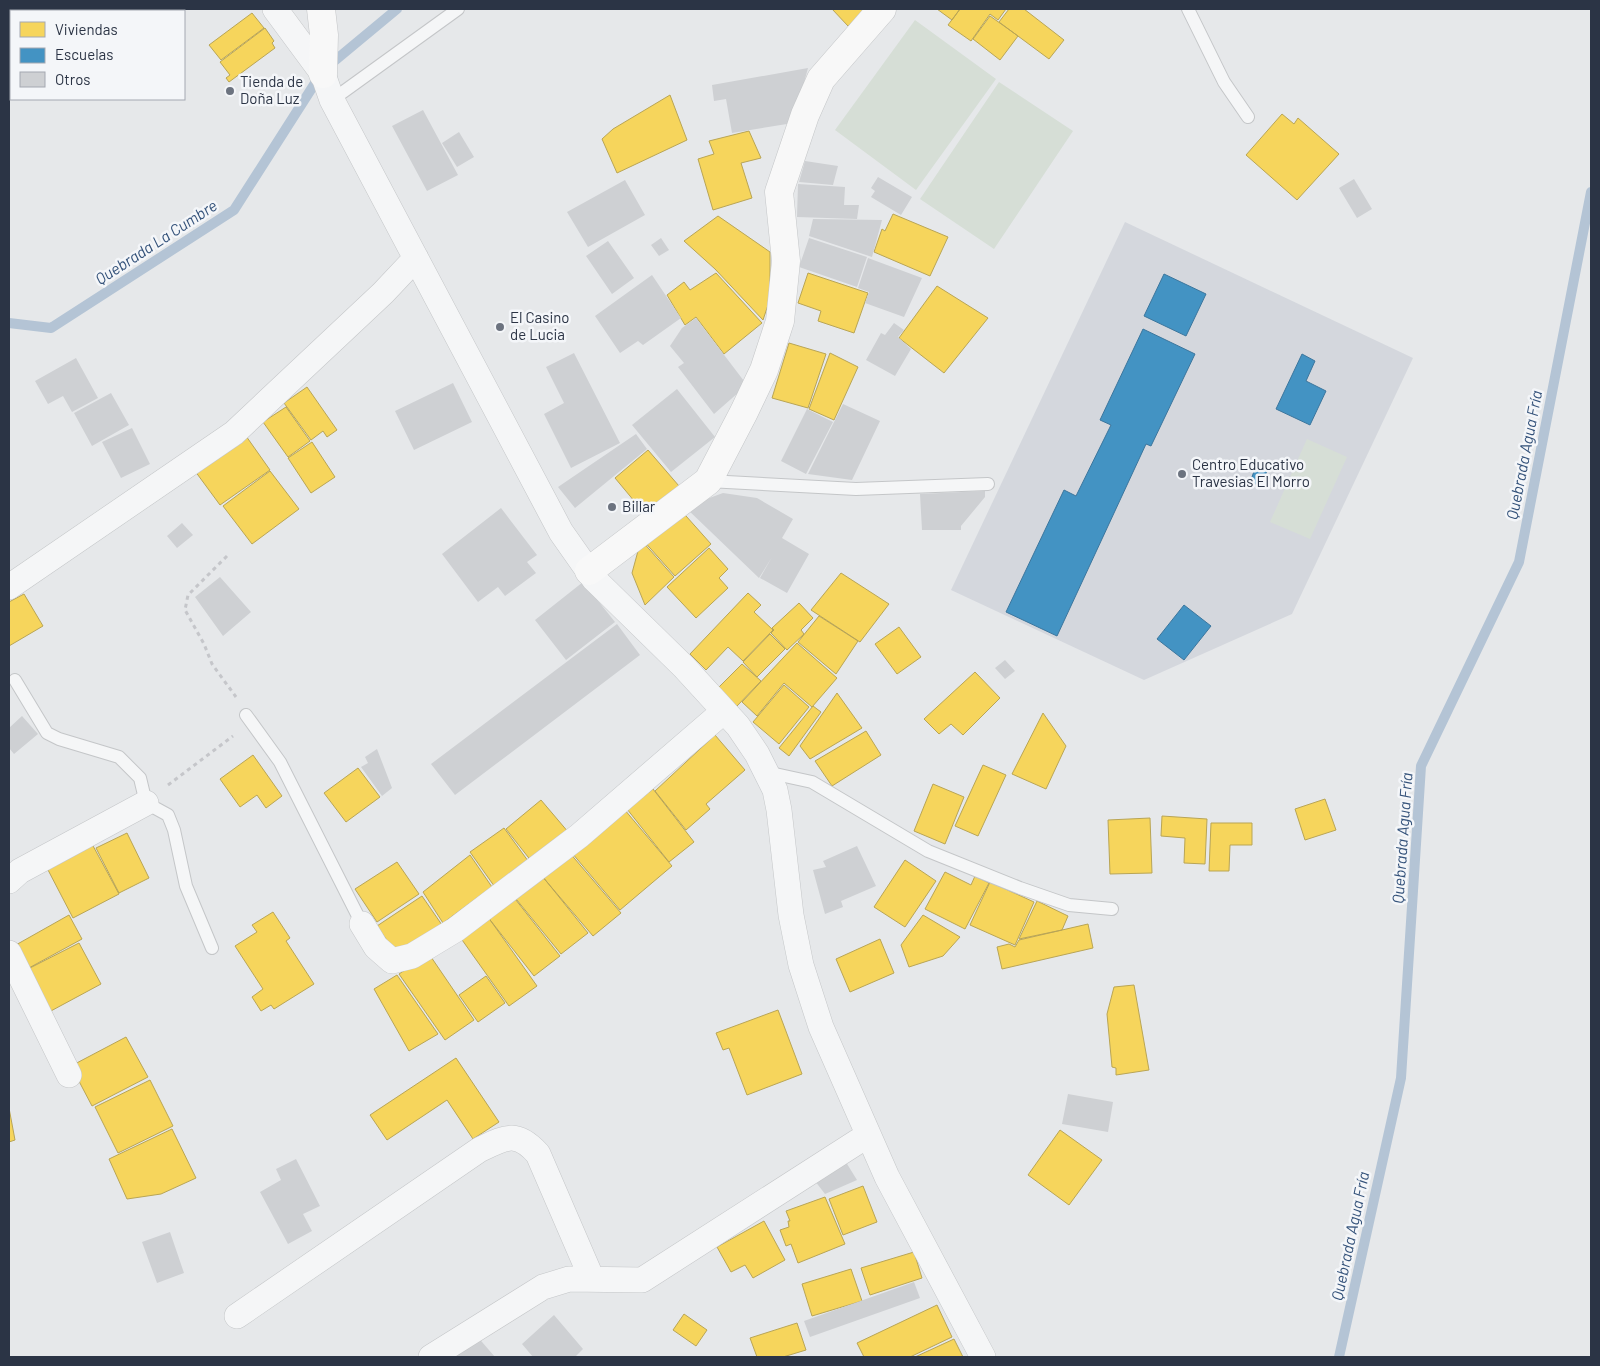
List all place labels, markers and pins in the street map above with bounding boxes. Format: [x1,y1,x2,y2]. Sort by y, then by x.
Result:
place label: Tienda de Doña Luz [240,72,303,107]
marker: Tienda de Doña Luz [224,85,236,97]
place label: El Casino de Lucia [510,308,569,343]
marker: El Casino de Lucia [494,321,506,333]
place label: Centro Educativo Travesias El Morro [1192,455,1310,490]
marker: Centro Educativo Travesias El Morro [1176,468,1188,480]
place label: Billar [622,497,656,515]
marker: Billar [606,501,618,513]

